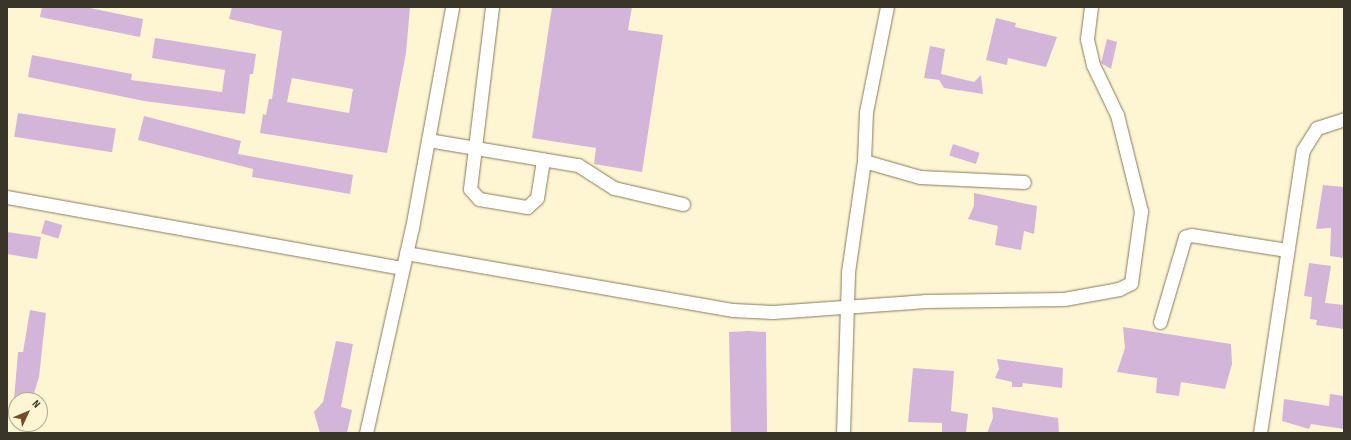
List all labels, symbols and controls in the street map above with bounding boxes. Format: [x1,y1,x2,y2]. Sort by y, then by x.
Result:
north arrow [8,392,48,432]
text: N [30,397,43,411]

